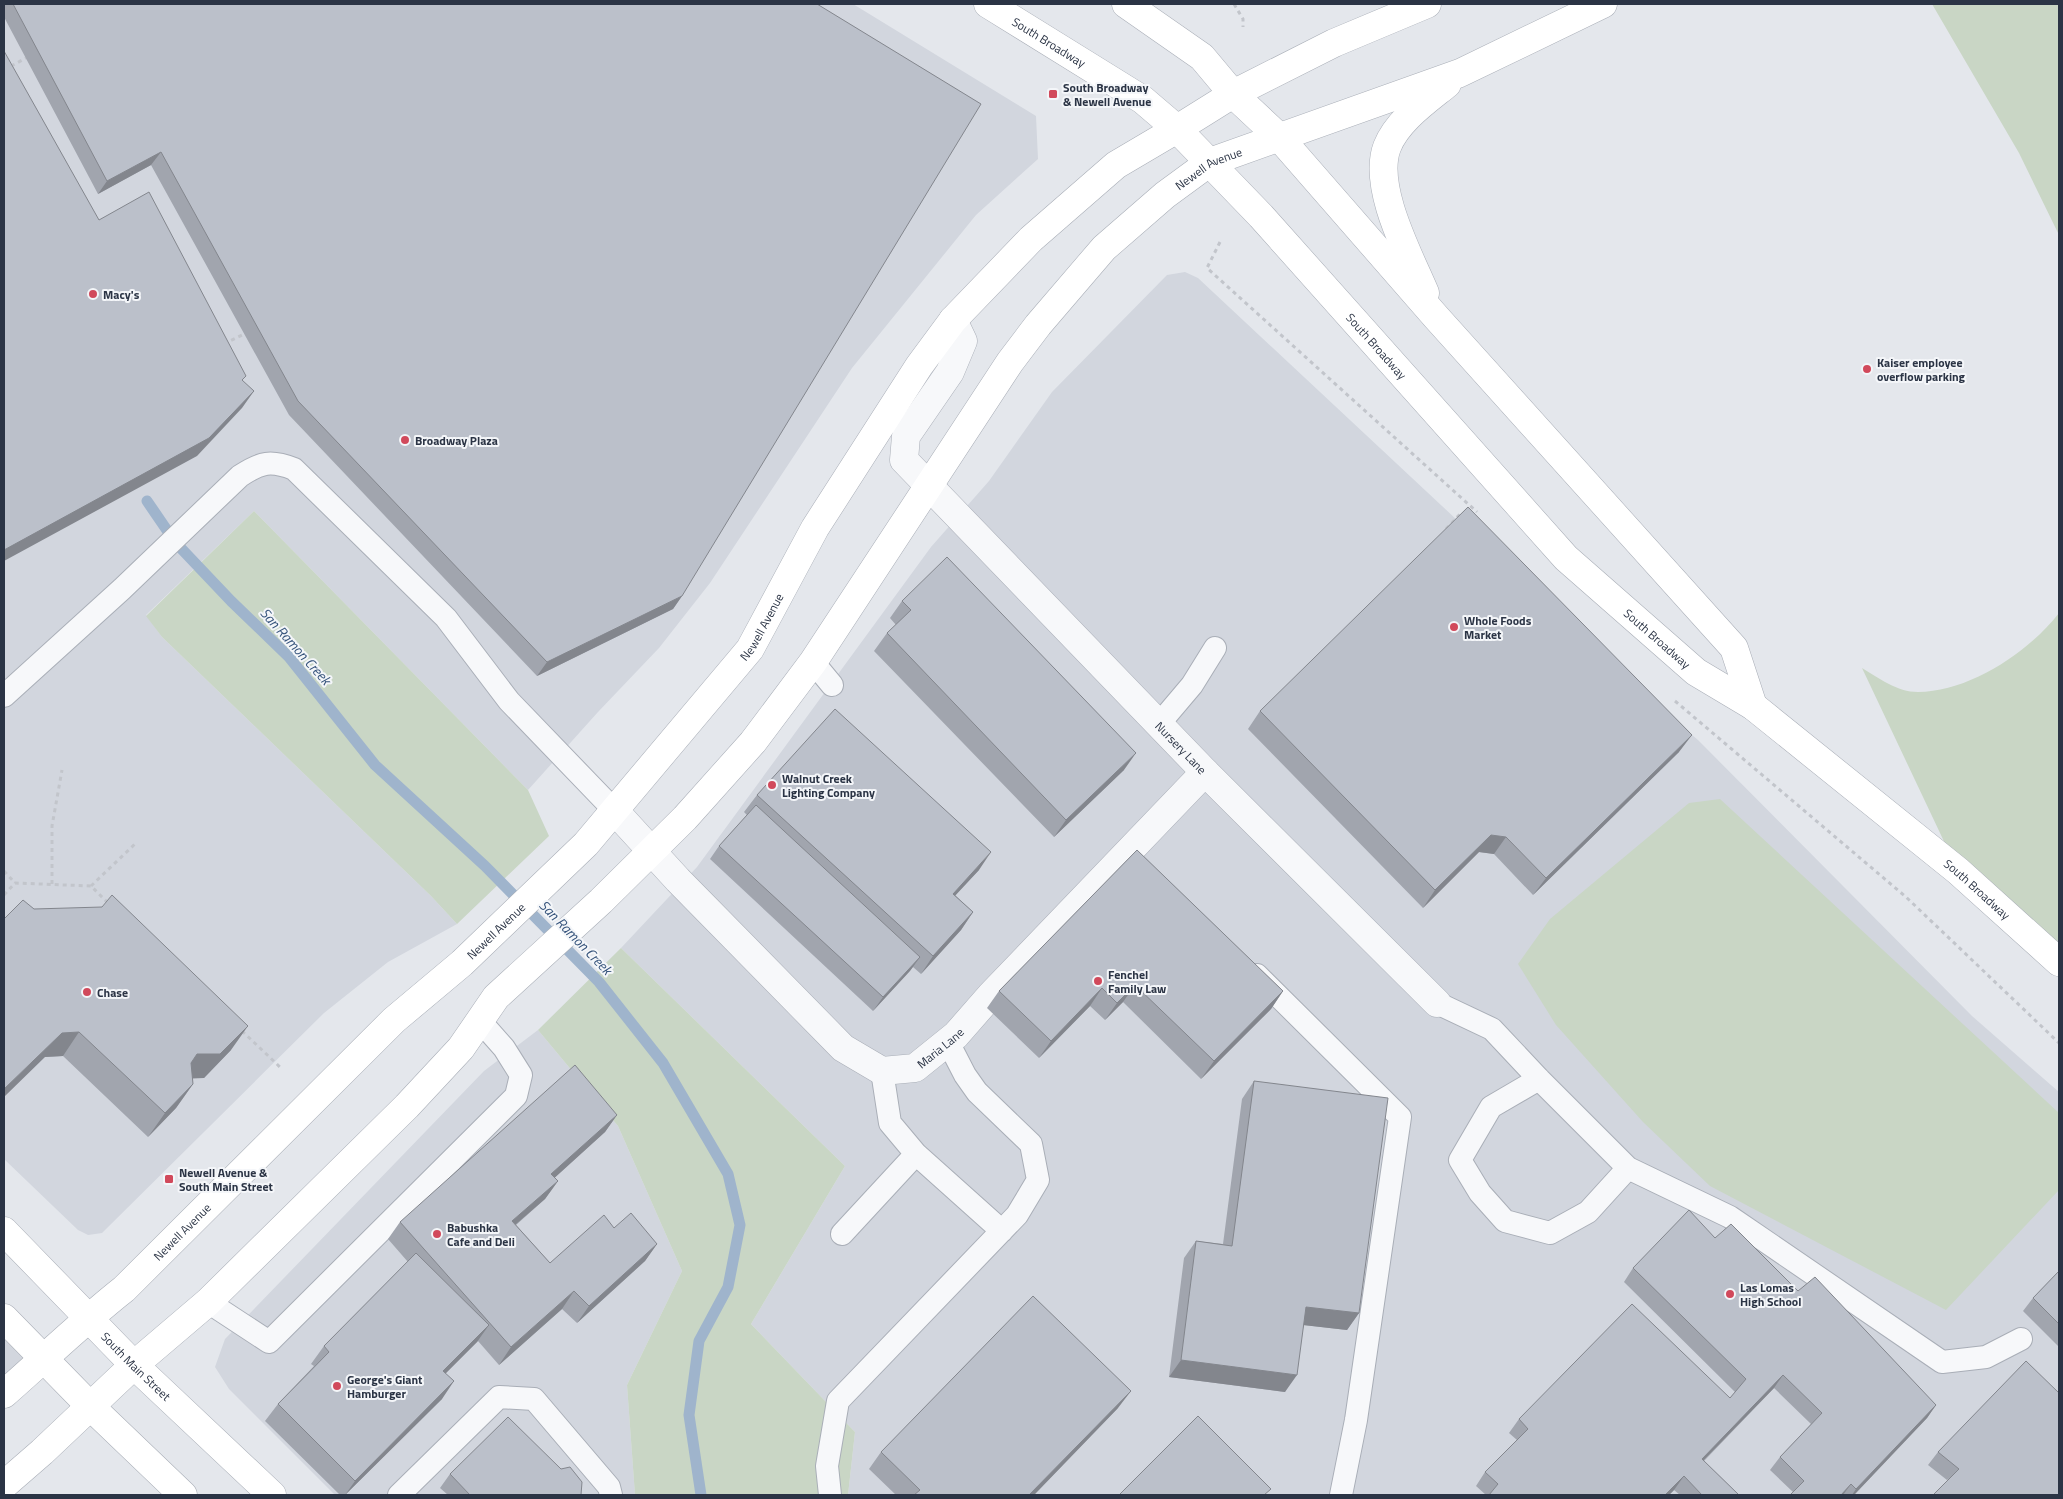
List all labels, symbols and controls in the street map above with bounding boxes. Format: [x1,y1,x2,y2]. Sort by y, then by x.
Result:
street label: South Broadway [1009,12,1090,72]
place label: South Broadway & Newell Avenue [1063,78,1151,111]
marker: South Broadway & Newell Avenue [1047,88,1059,100]
street label: Newell Avenue [1171,142,1245,194]
place label: Macy's [103,285,140,304]
marker: Macy's [87,288,99,300]
street label: South Broadway [1342,308,1412,384]
place label: Kaiser employee overflow parking [1877,353,1966,386]
marker: Kaiser employee overflow parking [1861,363,1873,375]
place label: Broadway Plaza [415,431,498,450]
marker: Broadway Plaza [399,434,411,446]
street label: Newell Avenue [735,589,788,665]
water label: San Ramon Creek [256,603,337,690]
street label: South Broadway [1620,604,1695,673]
place label: Whole Foods Market [1464,611,1532,644]
marker: Whole Foods Market [1448,621,1460,633]
street label: Nursery Lane [1151,717,1211,778]
place label: Walnut Creek Lighting Company [782,769,875,802]
marker: Walnut Creek Lighting Company [766,779,778,791]
street label: South Broadway [1940,854,2015,924]
water label: San Ramon Creek [535,895,619,981]
street label: Newell Avenue [462,898,529,964]
place label: Fenchel Family Law [1108,965,1166,998]
marker: Fenchel Family Law [1092,975,1104,987]
place label: Chase [97,983,128,1002]
marker: Chase [81,986,93,998]
street label: Maria Lane [912,1023,968,1073]
place label: Newell Avenue & South Main Street [179,1163,274,1196]
marker: Newell Avenue & South Main Street [163,1173,175,1185]
street label: Newell Avenue [148,1198,215,1265]
place label: Babushka Cafe and Deli [447,1218,515,1251]
marker: Babushka Cafe and Deli [431,1228,443,1240]
place label: Las Lomas High School [1740,1278,1801,1311]
marker: Las Lomas High School [1724,1288,1736,1300]
street label: South Main Street [97,1327,176,1405]
place label: George's Giant Hamburger [347,1370,423,1403]
marker: George's Giant Hamburger [331,1380,343,1392]

